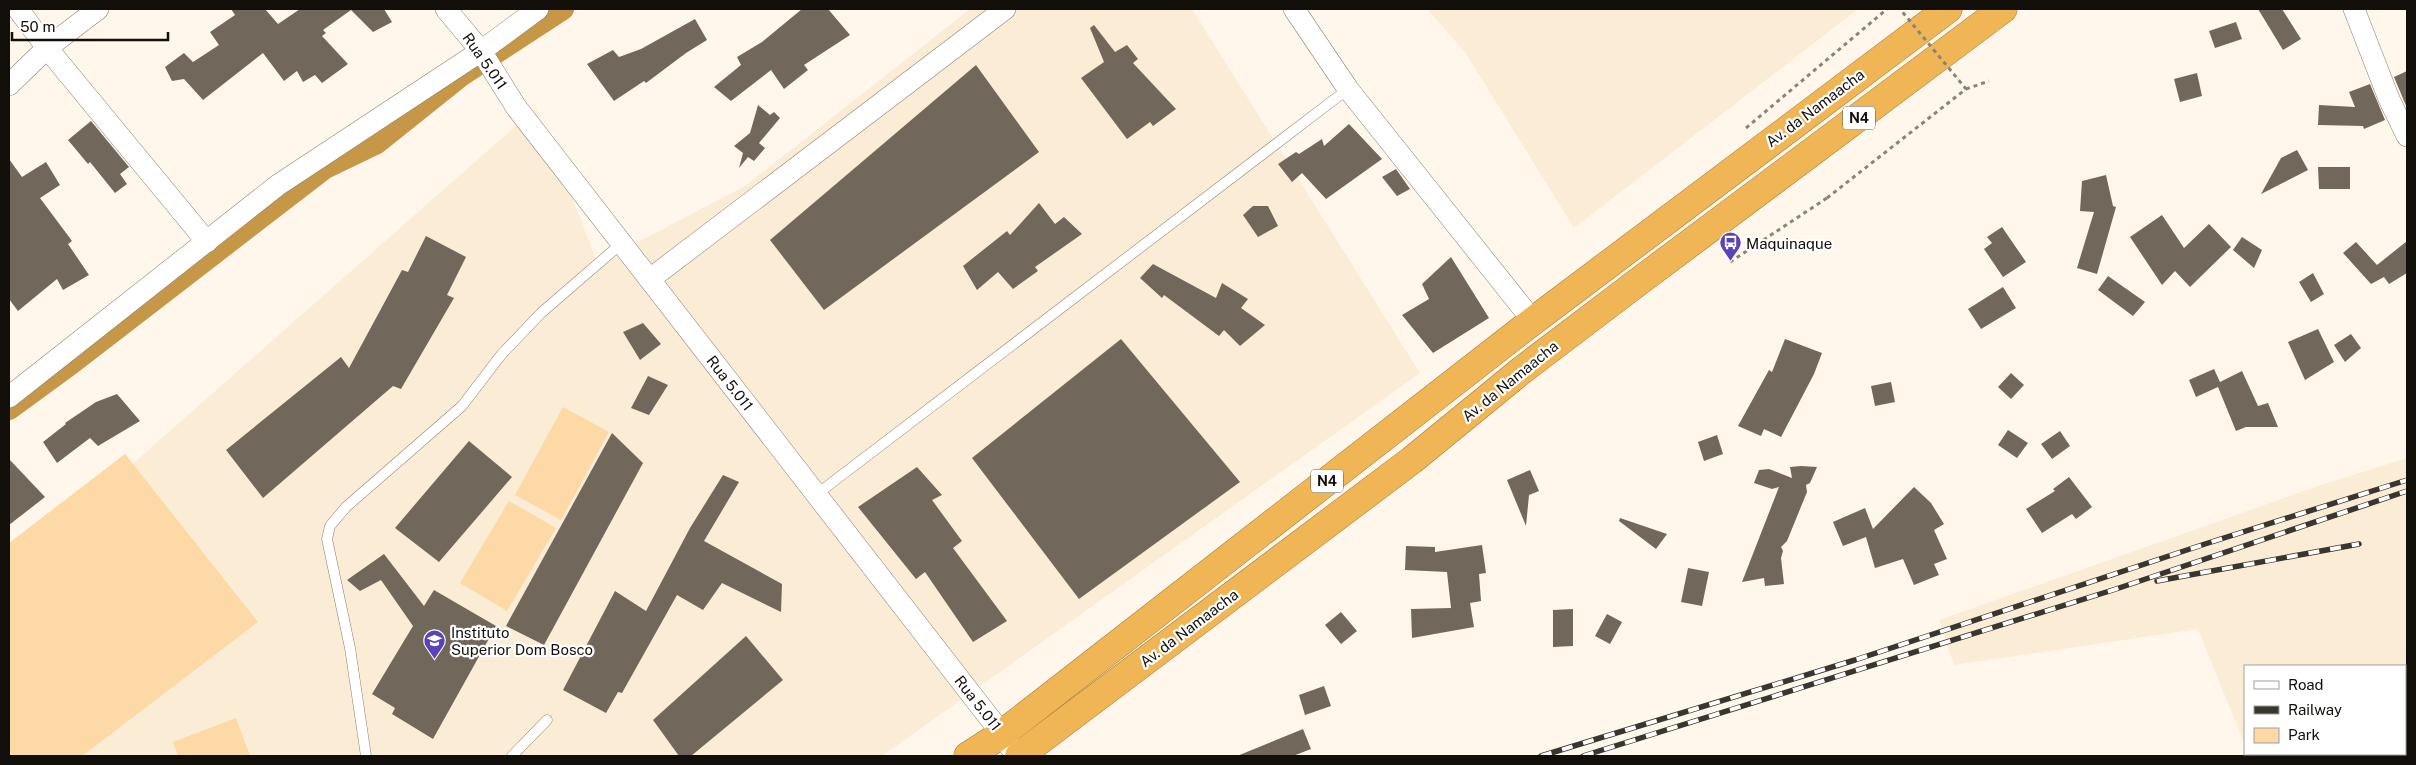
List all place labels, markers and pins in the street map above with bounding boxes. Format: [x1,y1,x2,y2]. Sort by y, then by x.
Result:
bus stop icon: Maquinaque [1718,231,1742,262]
place label: Maquinaque [1746,235,1832,252]
place label: Instituto Superior Dom Bosco [451,624,593,658]
school or university icon: Instituto Superior Dom Bosco [423,629,447,660]

